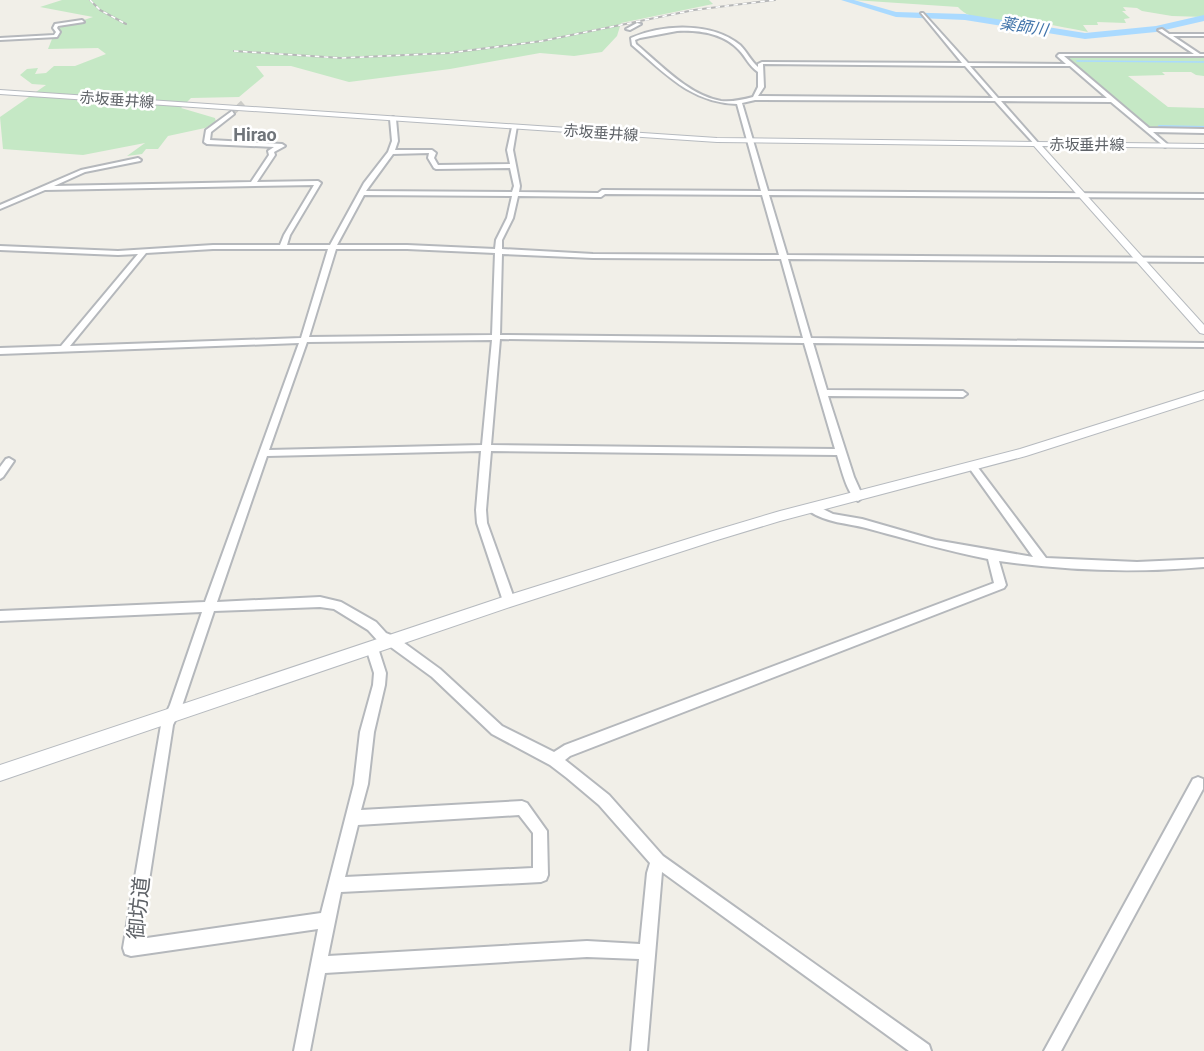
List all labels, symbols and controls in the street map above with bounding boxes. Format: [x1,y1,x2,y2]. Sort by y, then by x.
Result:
water label: 薬師川 [999,13,1051,40]
street label: 赤坂垂井線 [79,88,155,112]
street label: 赤坂垂井線 [563,121,639,145]
district label: Hirao [233,124,277,145]
street label: 赤坂垂井線 [1049,136,1125,154]
street label: 御坊道 [124,875,154,941]

